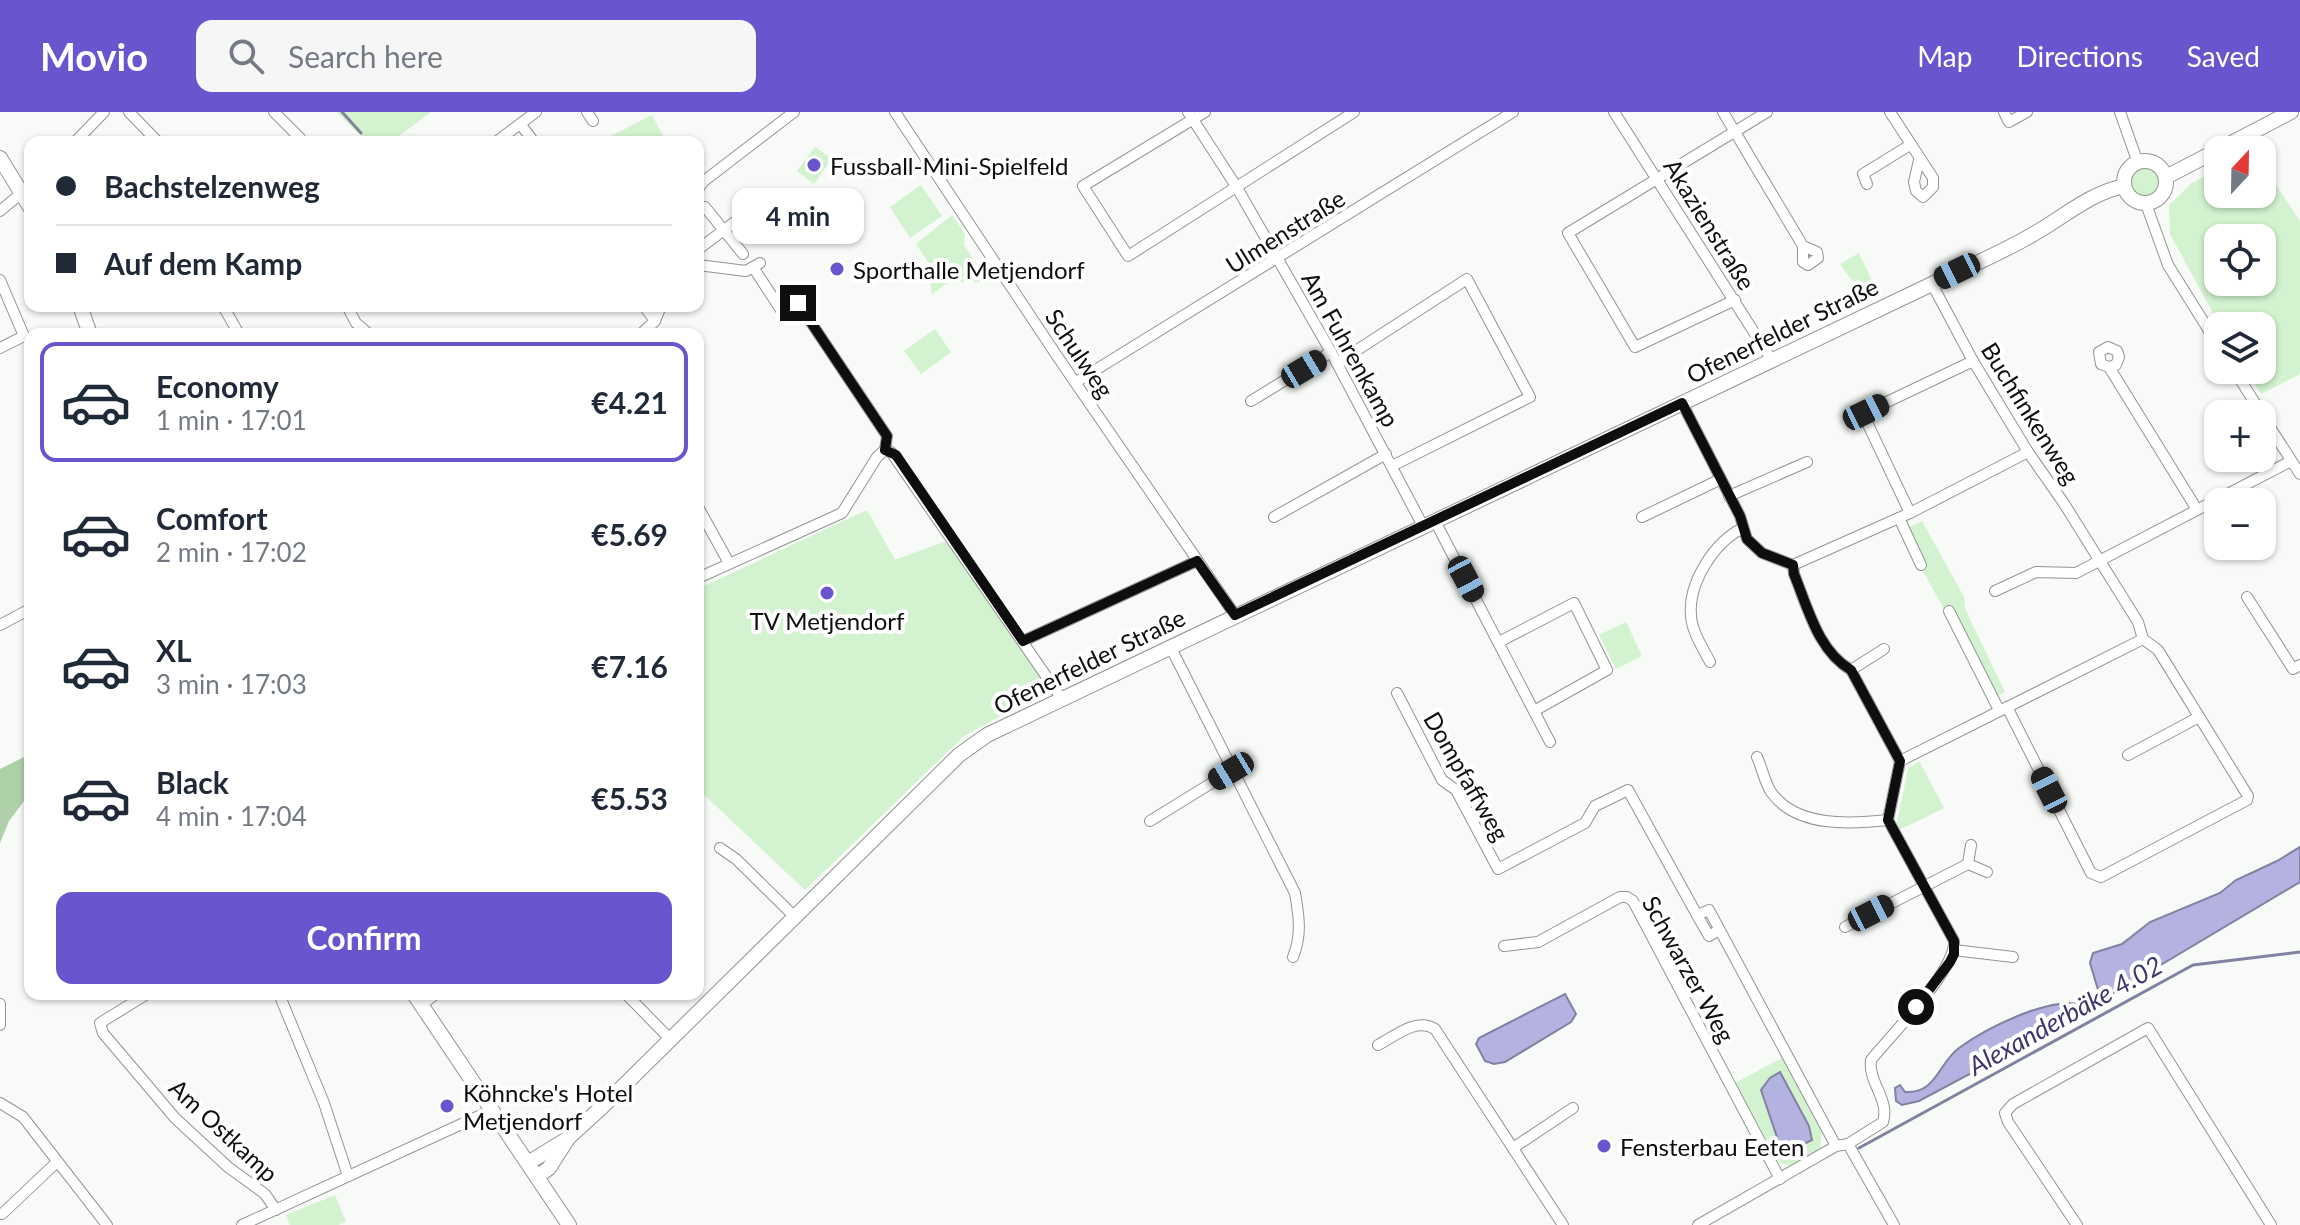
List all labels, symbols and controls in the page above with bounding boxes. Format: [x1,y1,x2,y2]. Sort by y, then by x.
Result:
search box [196,20,756,92]
text: Movio [40,33,148,79]
icon: search [224,34,268,78]
text: Search here [288,38,443,74]
text: Map [1917,39,1972,73]
text: Directions [2016,39,2143,73]
text: Saved [2187,39,2260,73]
north arrow [2204,136,2276,208]
map controls [2204,136,2276,560]
place label: Fussball-Mini-Spielfeld [830,151,1068,180]
street label: Akazienstraße [1658,153,1762,295]
marker: Fussball-Mini-Spielfeld [805,156,823,174]
text: Bachstelzenweg [104,168,320,204]
street label: Ulmenstraße [1220,183,1350,279]
callout: 4 min [732,187,864,243]
text: 4 min [766,200,830,232]
button: locate [2204,224,2276,296]
text: Auf dem Kamp [104,245,302,281]
car [1930,250,1984,292]
place label: Sporthalle Metjendorf [853,255,1085,284]
marker: Sporthalle Metjendorf [828,260,846,278]
street label: Am Fuhrenkamp [1296,266,1406,432]
street label: Ofenerfelder Straße [1681,271,1883,389]
route end [780,285,816,321]
street label: Schulweg [1040,303,1120,403]
button: layers [2204,312,2276,384]
street label: Buchfinkenweg [1976,337,2086,489]
car [1277,346,1331,392]
icon: car [60,366,132,438]
text: Economy [156,368,279,404]
text: €4.21 [591,384,668,420]
car [1839,391,1893,433]
button: + [2204,400,2276,472]
text: 1 min · 17:01 [156,404,307,436]
button: − [2204,488,2276,560]
icon: car [60,498,132,570]
text: Comfort [156,500,268,536]
text: €5.69 [591,516,668,552]
text: 2 min · 17:02 [156,536,307,568]
car [1444,552,1488,606]
marker: TV Metjendorf [818,584,836,602]
street label: Ofenerfelder Straße [988,602,1190,720]
place label: TV Metjendorf [750,606,905,635]
icon: car [60,630,132,702]
text: XL [156,632,192,668]
text: €7.16 [591,648,668,684]
text: 3 min · 17:03 [156,668,307,700]
street label: Dompfaffweg [1418,706,1516,846]
car [1204,748,1258,794]
icon: car [60,762,132,834]
car [2027,763,2071,817]
text: Black [156,764,229,800]
text: €5.53 [591,780,668,816]
text: 4 min · 17:04 [156,800,307,832]
street label: Schwarzer Weg [1637,891,1741,1047]
car [1844,891,1898,935]
button: Confirm [56,892,672,984]
water label: Alexanderbäke 4.02 [1962,948,2168,1082]
route start [1898,989,1934,1025]
street label: Am Ostkamp [164,1073,284,1187]
place label: Köhncke's Hotel Metjendorf [463,1078,633,1135]
marker: Köhncke's Hotel Metjendorf [438,1097,456,1115]
place label: Fensterbau Eeten [1620,1132,1804,1161]
marker: Fensterbau Eeten [1595,1137,1613,1155]

